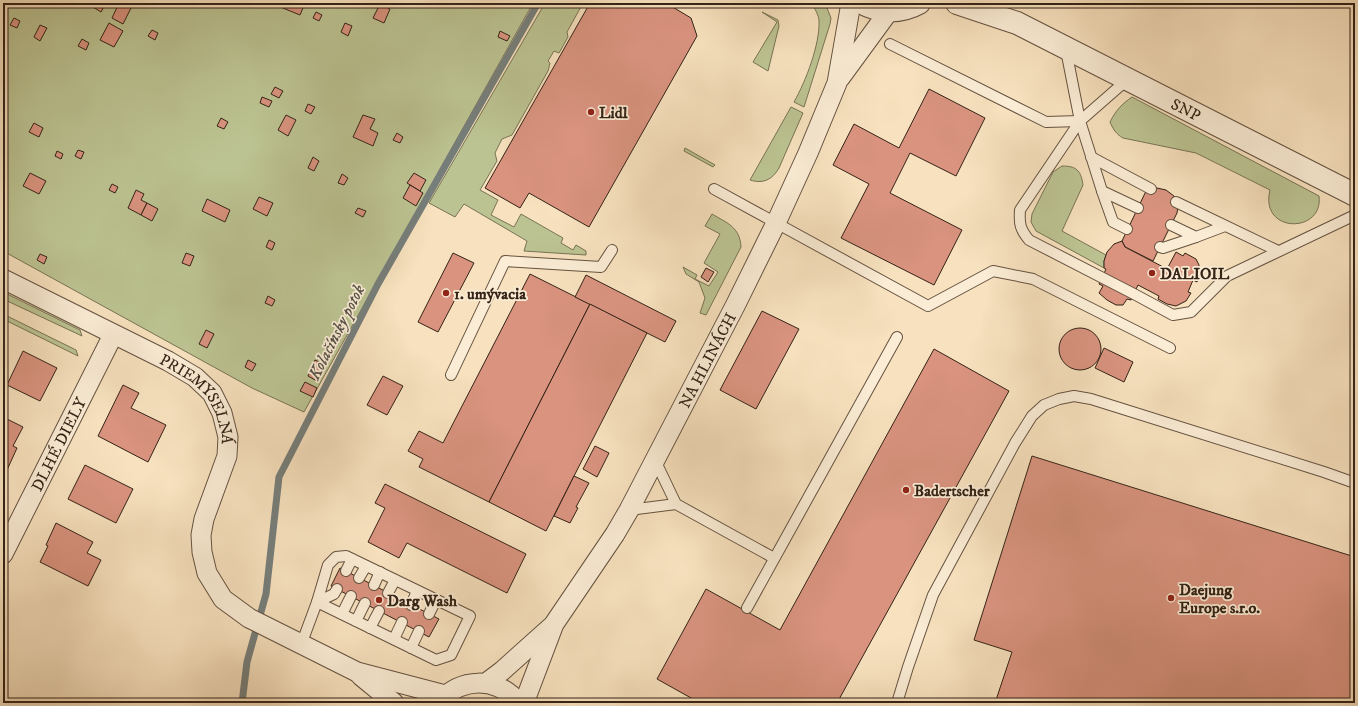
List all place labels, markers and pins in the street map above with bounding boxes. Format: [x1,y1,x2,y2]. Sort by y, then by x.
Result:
place label: Lidl [599,103,629,123]
marker: Lidl [586,107,596,117]
place label: DALIOIL [1160,264,1230,284]
marker: DALIOIL [1147,268,1157,278]
place label: 1. umývacia [454,284,527,304]
marker: 1. umývacia [441,288,451,298]
place label: Badertscher [914,481,991,501]
marker: Badertscher [901,485,911,495]
place label: Daejung Europe s.r.o. [1179,580,1260,618]
place label: Darg Wash [387,591,458,611]
marker: Daejung Europe s.r.o. [1166,593,1176,603]
marker: Darg Wash [374,595,384,605]

